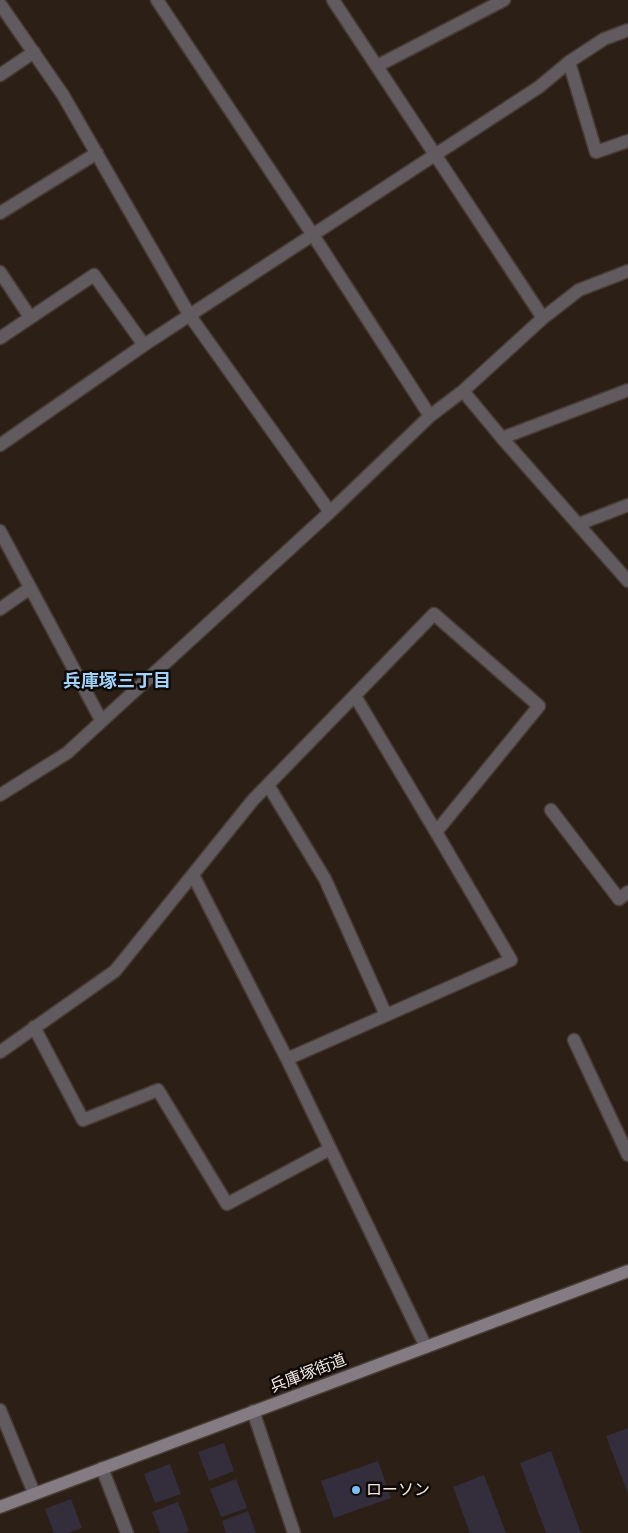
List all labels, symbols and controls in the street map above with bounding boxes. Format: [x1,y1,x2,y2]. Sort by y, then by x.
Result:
district label: 兵庫塚三丁目 [63,670,171,692]
street label: 兵庫塚街道 [267,1350,349,1396]
place label: ローソン [366,1480,430,1500]
marker: ローソン [350,1484,362,1496]

